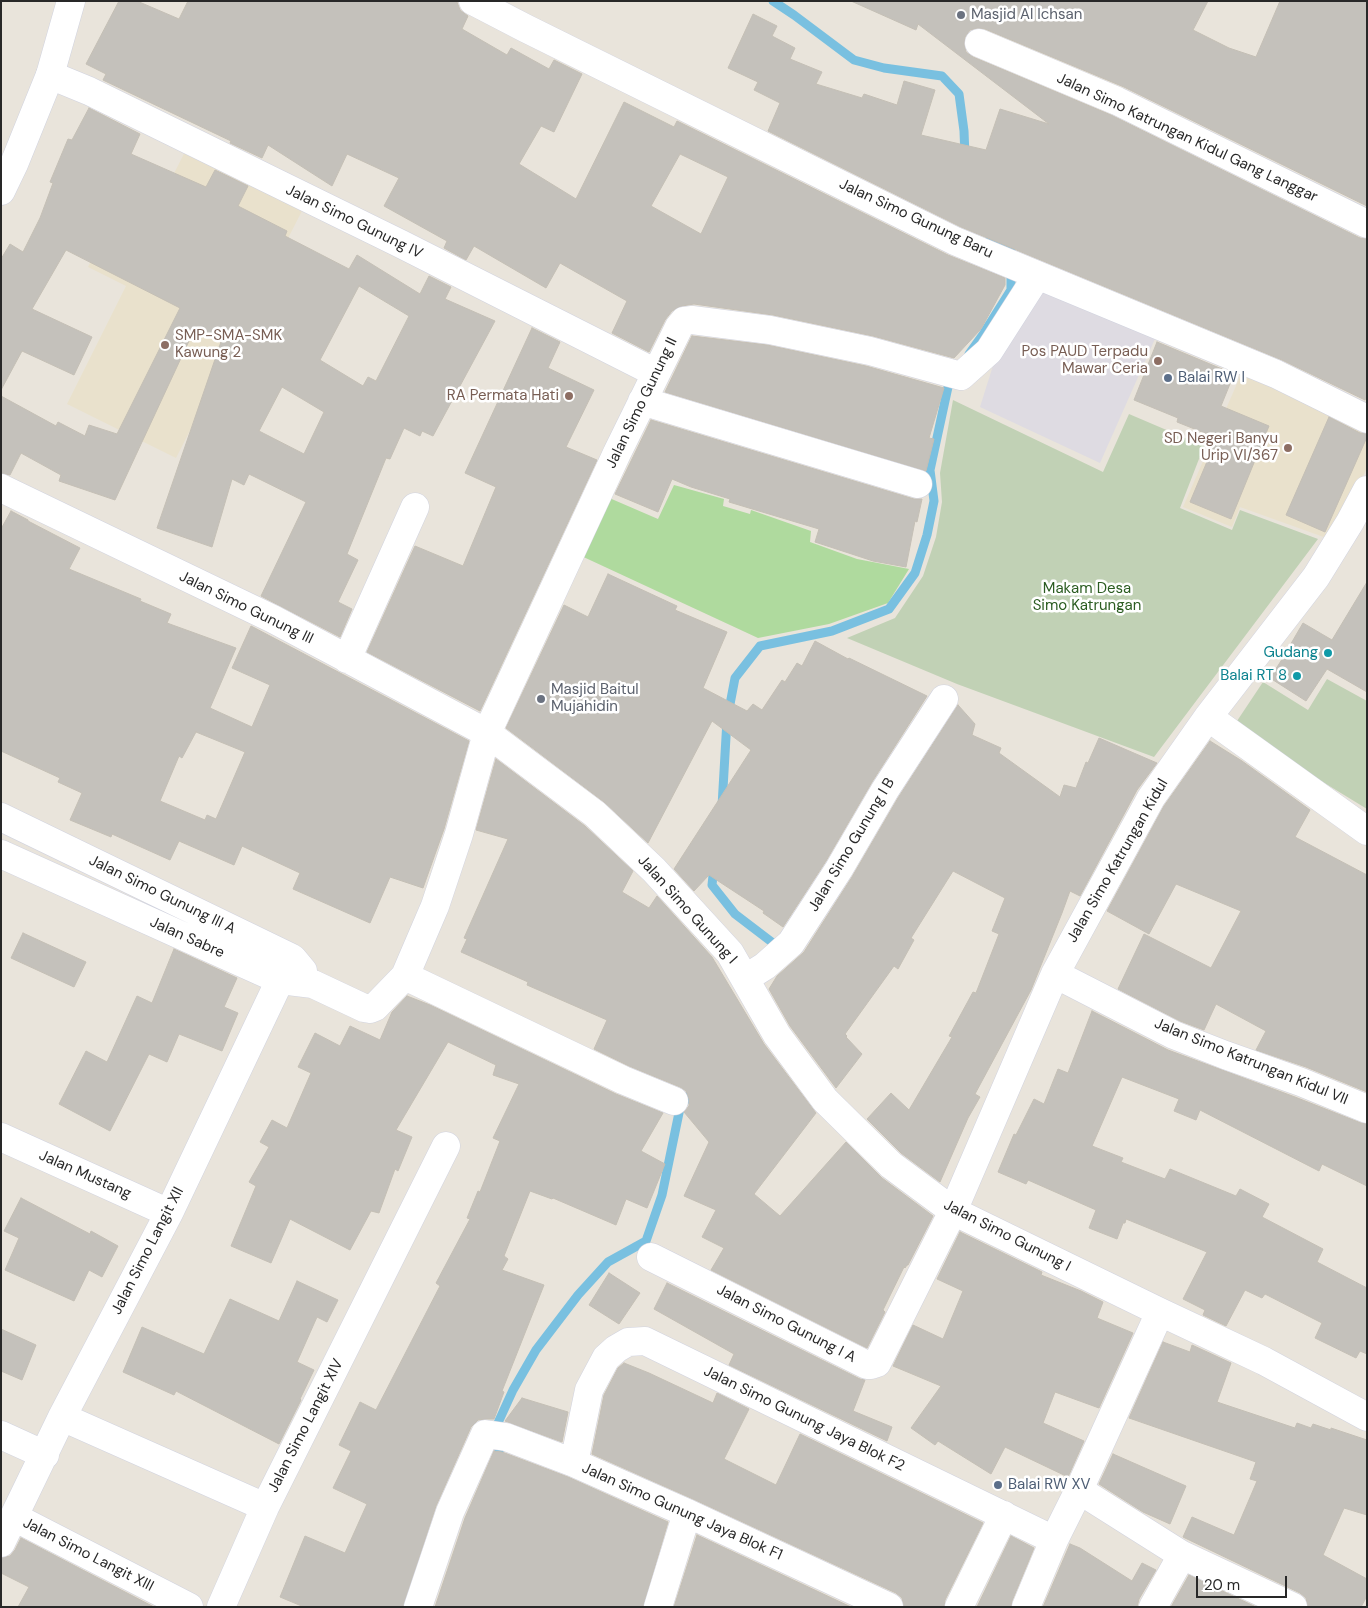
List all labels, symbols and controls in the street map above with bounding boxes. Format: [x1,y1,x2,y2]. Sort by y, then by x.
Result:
place label: Masjid Al Ichsan [971,6,1082,24]
marker: Masjid Al Ichsan [955,9,967,21]
street label: Jalan Simo Katrungan Kidul Gang Langgar [1054,69,1320,207]
street label: Jalan Simo Gunung Baru [836,175,996,263]
street label: Jalan Simo Gunung IV [283,181,425,263]
place label: SMP-SMA-SMK Kawung 2 [175,327,282,362]
street label: Jalan Simo Gunung II [602,335,682,471]
marker: SMP-SMA-SMK Kawung 2 [159,339,171,351]
place label: Pos PAUD Terpadu Mawar Ceria [1022,343,1148,378]
marker: Pos PAUD Terpadu Mawar Ceria [1152,355,1164,367]
place label: Balai RW I [1178,369,1245,387]
marker: Balai RW I [1162,372,1174,384]
place label: RA Permata Hati [447,387,559,405]
marker: RA Permata Hati [563,390,575,402]
place label: SD Negeri Banyu Urip VI/367 [1164,430,1278,465]
marker: SD Negeri Banyu Urip VI/367 [1282,442,1294,454]
street label: Jalan Simo Gunung III [176,568,316,648]
park label: Makam Desa Simo Katrungan [1033,580,1141,615]
place label: Gudang [1263,644,1318,662]
marker: Gudang [1322,647,1334,659]
place label: Balai RT 8 [1220,667,1287,685]
marker: Balai RT 8 [1291,670,1303,682]
place label: Masjid Baitul Mujahidin [551,681,639,716]
marker: Masjid Baitul Mujahidin [535,693,547,705]
street label: Jalan Simo Gunung I B [805,775,899,915]
street label: Jalan Simo Katrungan Kidul [1064,776,1172,946]
street label: Jalan Simo Gunung III A [86,852,238,938]
street label: Jalan Simo Gunung I [633,852,741,968]
street label: Jalan Sabre [147,914,227,962]
street label: Jalan Simo Katrungan Kidul VII [1152,1015,1350,1109]
street label: Jalan Mustang [36,1147,134,1203]
street label: Jalan Simo Langit XII [108,1184,188,1318]
street label: Jalan Simo Gunung I [941,1196,1073,1276]
street label: Jalan Simo Gunung I A [713,1281,859,1367]
street label: Jalan Simo Langit XIV [265,1356,347,1496]
street label: Jalan Simo Gunung Jaya Blok F2 [701,1362,907,1476]
street label: Jalan Simo Gunung Jaya Blok F1 [579,1460,785,1564]
place label: Balai RW XV [1008,1476,1091,1494]
marker: Balai RW XV [992,1479,1004,1491]
street label: Jalan Simo Langit XIII [20,1514,156,1596]
scale bar [1198,1566,1289,1598]
text: 20 m [1204,1575,1240,1595]

